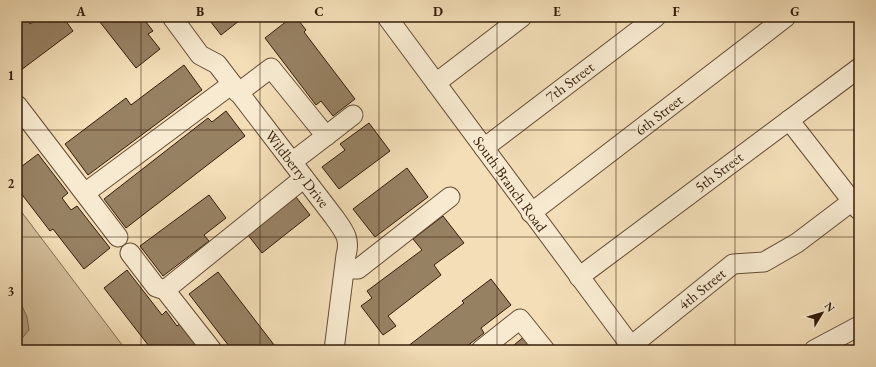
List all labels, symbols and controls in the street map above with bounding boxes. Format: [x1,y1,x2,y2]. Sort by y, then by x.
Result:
text: A [75,3,86,20]
text: B [196,3,204,20]
text: C [314,3,324,20]
text: D [433,3,443,20]
text: E [553,3,561,20]
text: F [672,3,680,20]
text: G [790,3,800,20]
street label: 7th Street [542,57,598,106]
text: 1 [8,67,15,84]
street label: 6th Street [631,90,687,139]
street label: Wildberry Drive [261,126,334,212]
street label: South Branch Road [469,132,552,236]
street label: 5th Street [691,147,747,196]
text: 2 [8,175,15,192]
street label: 4th Street [674,264,729,313]
text: 3 [8,283,15,300]
north arrow [802,293,842,333]
text: N [822,299,838,315]

